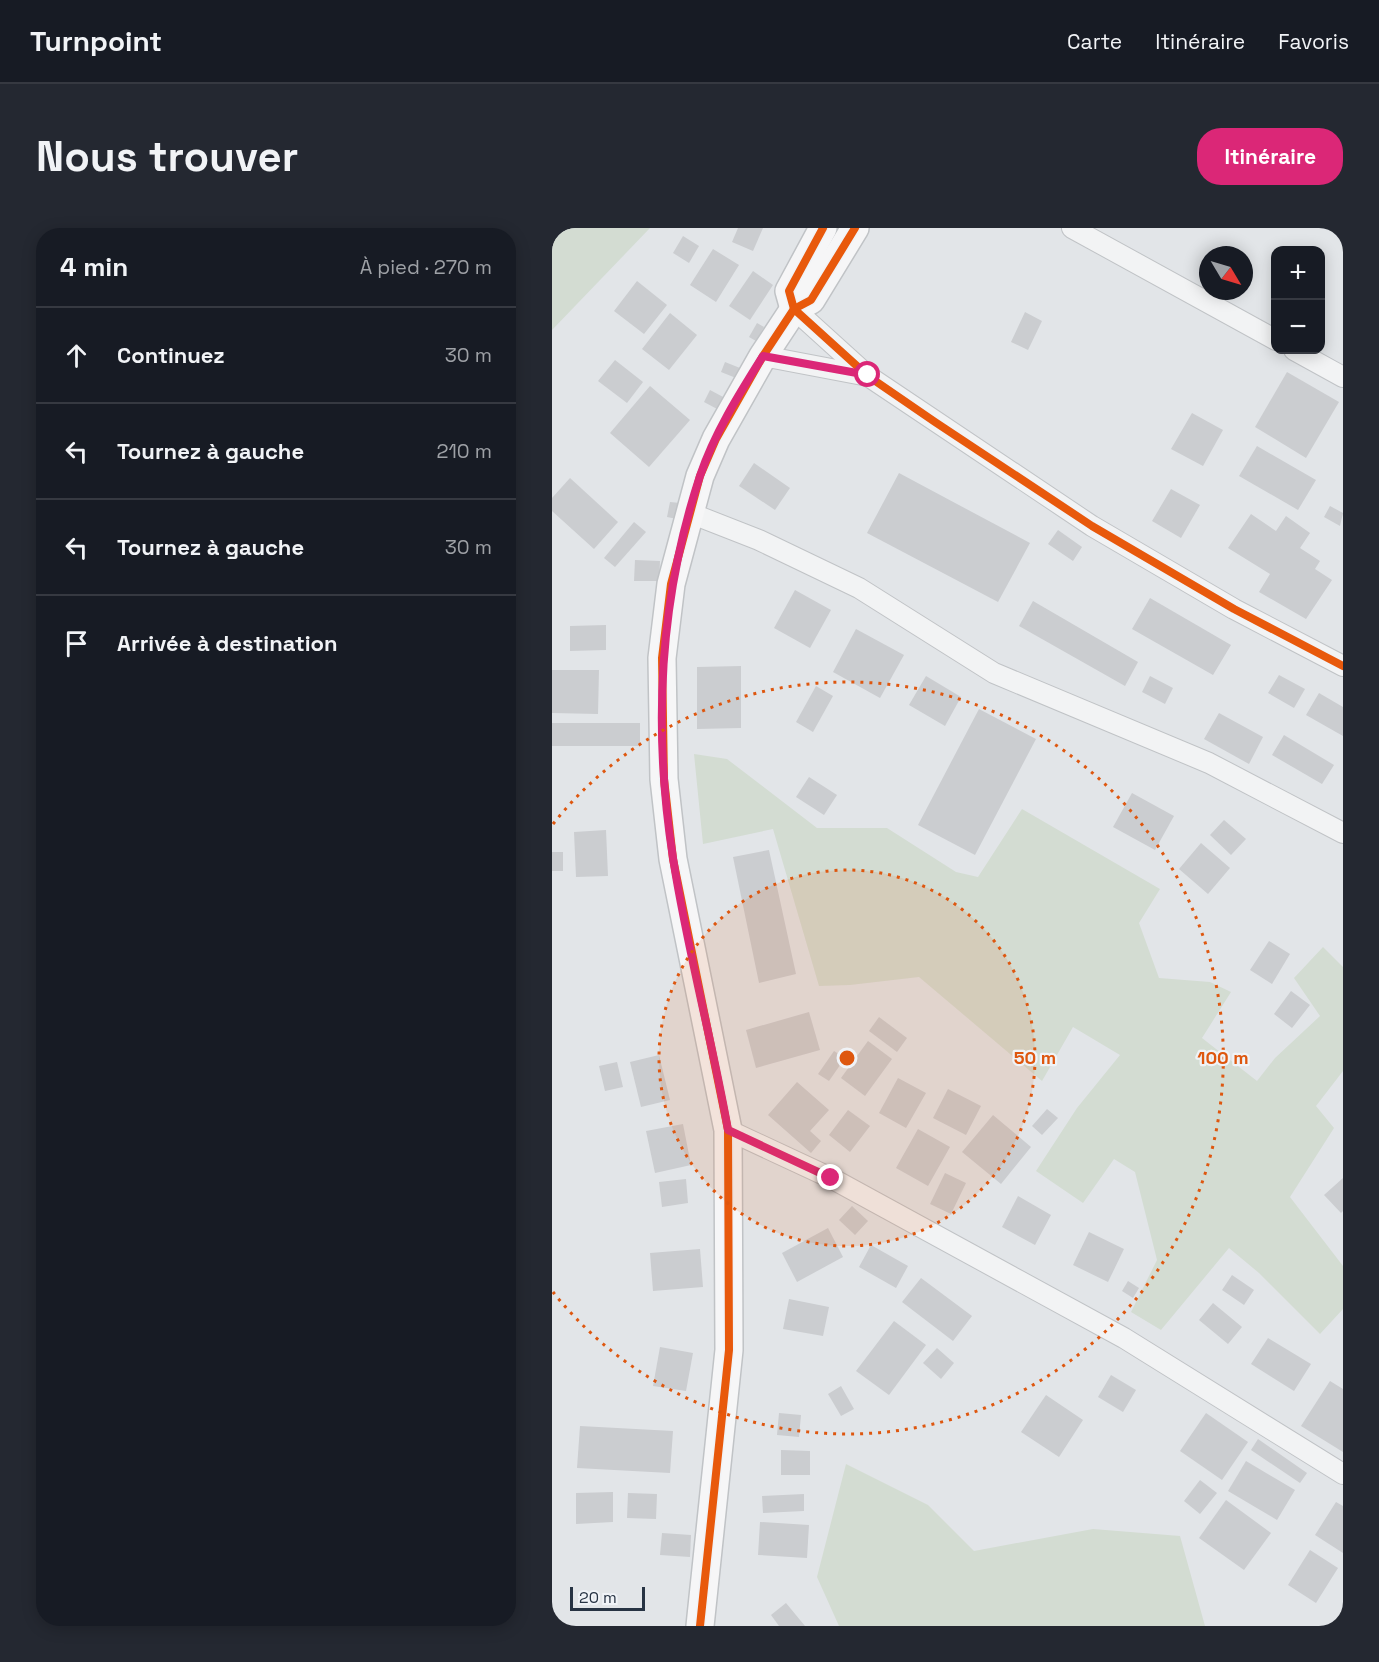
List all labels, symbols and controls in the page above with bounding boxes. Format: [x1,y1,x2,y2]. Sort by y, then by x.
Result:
text: Turnpoint [30,23,162,59]
text: Carte [1067,28,1122,55]
text: Itinéraire [1155,28,1245,55]
text: Favoris [1278,28,1349,55]
button: Itinéraire [1197,128,1343,185]
text: Nous trouver [36,130,298,183]
north arrow [1199,246,1253,300]
map controls [1271,246,1325,354]
button: + [1271,246,1325,300]
text: 4 min [60,250,128,284]
text: À pied · 270 m [360,254,492,280]
button: − [1271,300,1325,354]
icon: ahead [60,339,93,372]
text: Continuez [117,341,225,369]
text: 30 m [445,342,492,368]
route start [854,361,880,387]
icon: left [60,435,93,468]
text: Tournez à gauche [117,437,304,465]
text: 210 m [436,438,492,464]
icon: left [60,531,93,564]
text: Tournez à gauche [117,533,304,561]
text: 30 m [445,534,492,560]
icon: arrive [60,627,93,660]
text: Arrivée à destination [117,629,338,657]
text: 50 m [1014,1046,1056,1069]
text: 100 m [1197,1046,1249,1069]
centre of rings [837,1048,857,1068]
route end [817,1164,843,1190]
scale bar [570,1584,645,1612]
text: 20 m [579,1587,617,1608]

